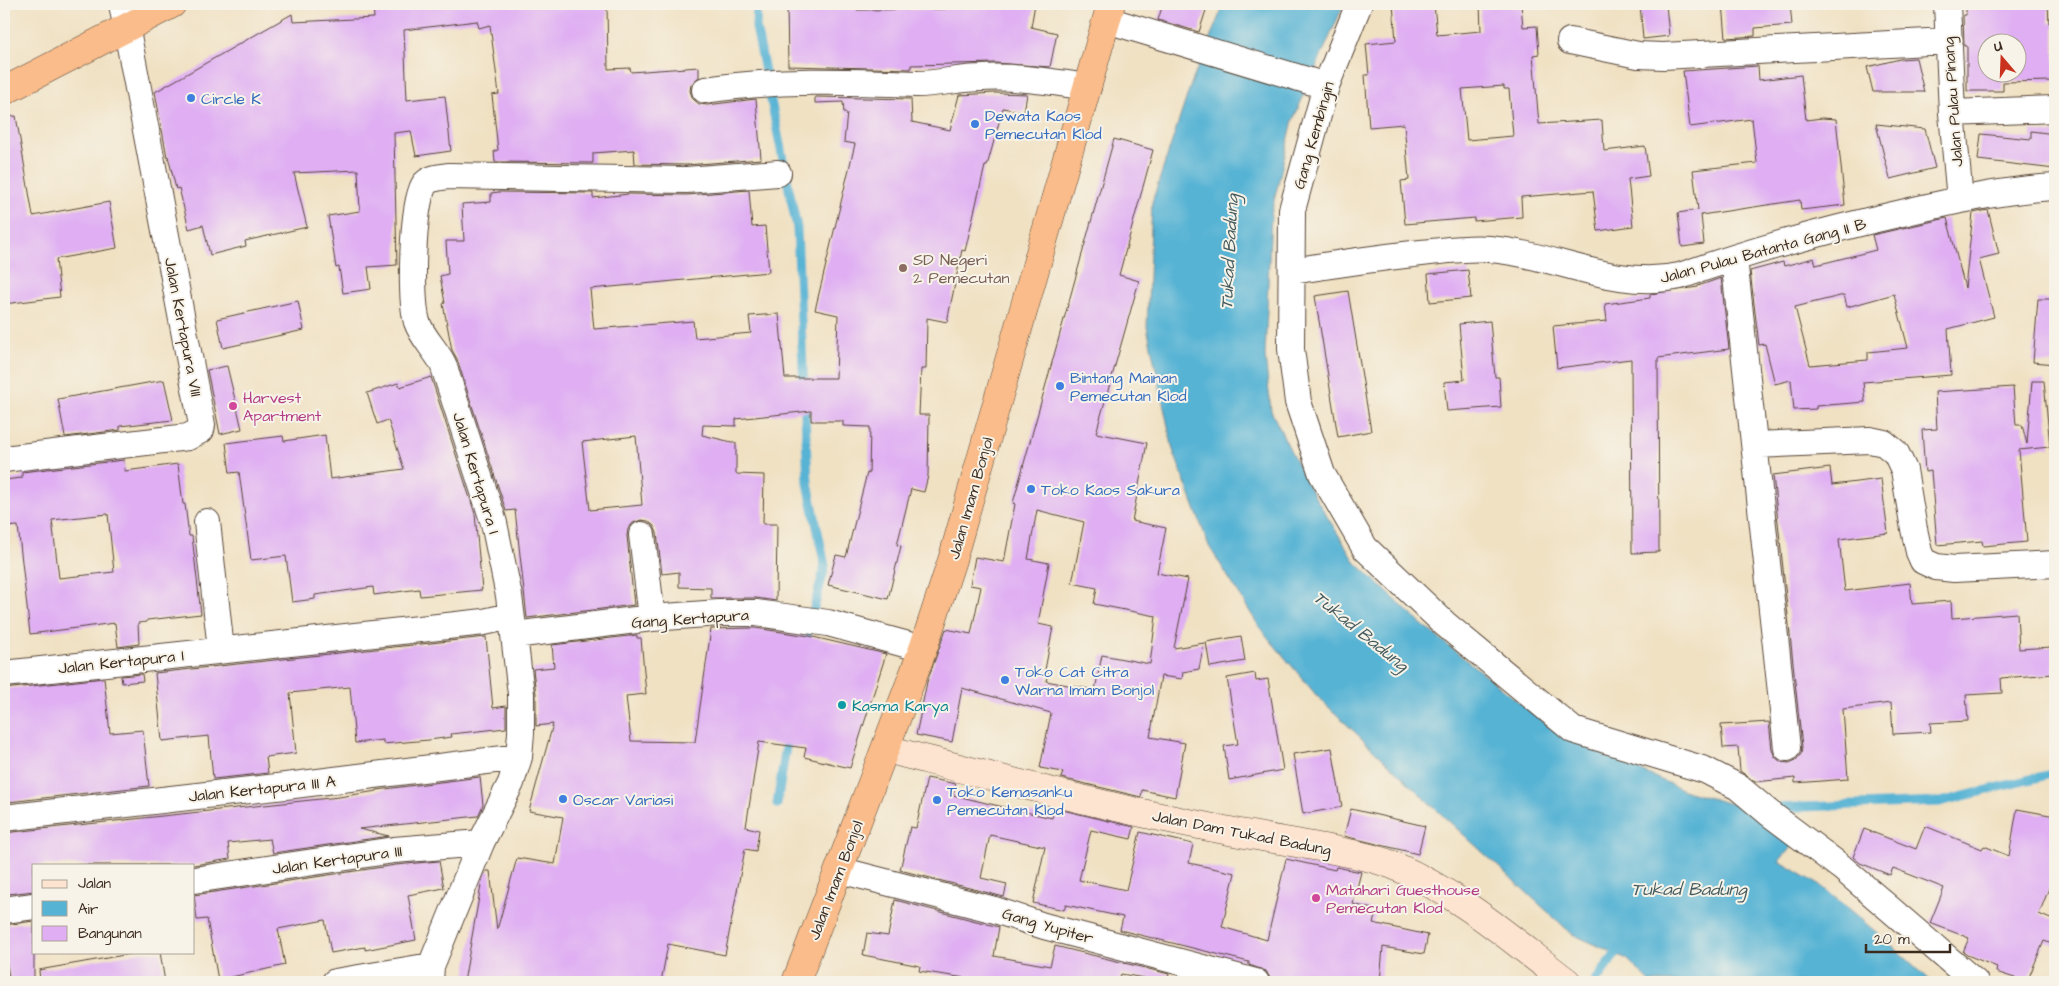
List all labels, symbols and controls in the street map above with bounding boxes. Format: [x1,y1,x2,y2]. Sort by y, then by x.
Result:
north arrow [1976,32,2026,82]
street label: Jalan Pulau Pinang [1937,36,1970,168]
text: U [1991,36,2005,57]
street label: Gang Kembingin [1288,79,1341,192]
place label: Circle K [201,88,261,110]
marker: Circle K [185,92,197,104]
place label: Dewata Kaos Pemecutan Klod [985,105,1102,145]
marker: Dewata Kaos Pemecutan Klod [969,118,981,130]
water label: Tukad Badung [1214,192,1246,310]
street label: Jalan Pulau Batanta Gang II B [1658,213,1870,290]
place label: SD Negeri 2 Pemecutan [913,249,1009,289]
street label: Jalan Kertapura VIII [159,256,207,399]
marker: SD Negeri 2 Pemecutan [897,262,909,274]
place label: Bintang Mainan Pemecutan Klod [1070,367,1187,407]
marker: Bintang Mainan Pemecutan Klod [1054,380,1066,392]
place label: Harvest Apartment [243,387,322,427]
marker: Harvest Apartment [227,400,239,412]
street label: Jalan Kertapura I [447,410,505,537]
street label: Jalan Imam Bonjol [943,435,999,562]
place label: Toko Kaos Sakura [1041,479,1180,501]
marker: Toko Kaos Sakura [1025,483,1037,495]
water label: Tukad Badung [1307,585,1415,679]
street label: Gang Kertapura [631,604,750,635]
street label: Jalan Kertapura I [57,644,185,680]
place label: Toko Cat Citra Warna Imam Bonjol [1015,661,1154,701]
marker: Toko Cat Citra Warna Imam Bonjol [999,674,1011,686]
place label: Kasma Karya [852,695,948,718]
marker: Kasma Karya [836,699,848,711]
street label: Jalan Kertapura III A [187,770,337,808]
place label: Toko Kemasanku Pemecutan Klod [947,781,1072,821]
place label: Oscar Variasi [573,789,674,811]
marker: Oscar Variasi [557,793,569,805]
marker: Toko Kemasanku Pemecutan Klod [931,794,943,806]
street label: Jalan Dam Tukad Badung [1150,805,1333,862]
street label: Jalan Imam Bonjol [803,817,869,943]
street label: Jalan Kertapura III [271,840,404,880]
legend [32,864,195,954]
text: Jalan [78,873,112,894]
water label: Tukad Badung [1631,877,1749,903]
place label: Matahari Guesthouse Pemecutan Klod [1326,879,1480,919]
marker: Matahari Guesthouse Pemecutan Klod [1310,892,1322,904]
text: Air [78,899,98,920]
street label: Gang Yupiter [999,902,1096,950]
scale bar [1866,921,1950,953]
text: Bangunan [78,923,142,945]
text: 20 m [1874,929,1910,950]

